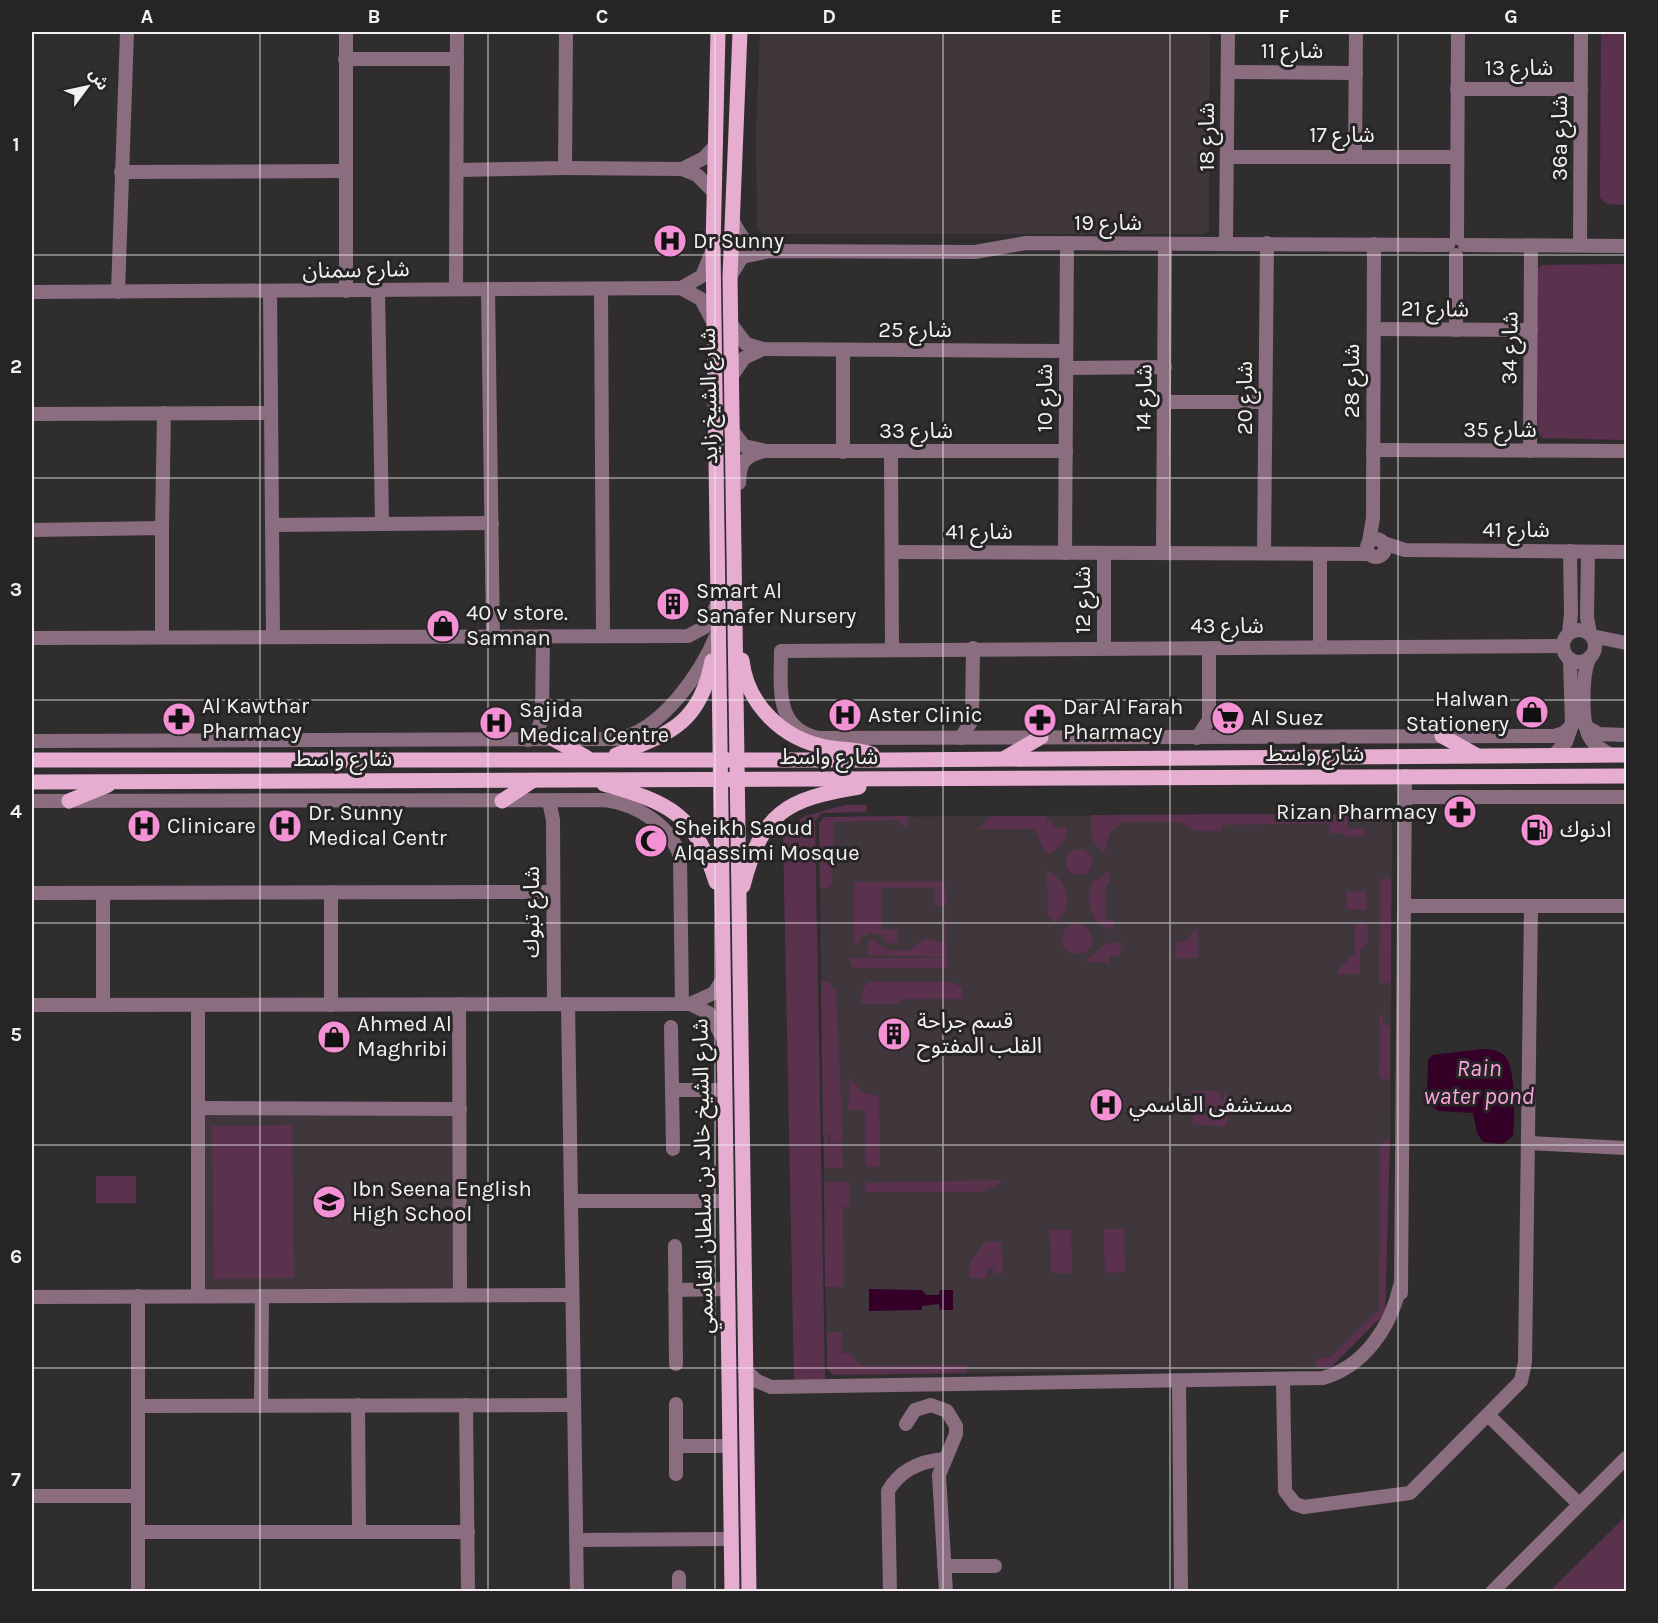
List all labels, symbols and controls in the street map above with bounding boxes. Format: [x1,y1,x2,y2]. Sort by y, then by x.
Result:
text: A [141,5,154,28]
text: B [368,5,380,28]
text: C [596,5,608,28]
text: D [822,5,836,28]
text: E [1050,5,1062,28]
text: F [1279,5,1290,28]
text: G [1504,5,1518,28]
street label: شارع 11 [1261,38,1323,67]
street label: شارع 13 [1485,55,1553,84]
north arrow [57,57,117,117]
text: ش [85,65,113,94]
street label: 36a شارع [1547,95,1576,181]
street label: شارع 18 [1194,103,1223,171]
street label: شارع 17 [1309,122,1375,151]
text: 1 [12,133,20,156]
street label: شارع 19 [1074,210,1142,239]
hospital icon: Dr Sunny [652,223,688,259]
place label: Dr Sunny [693,228,784,254]
street label: شارع سمنان [302,256,410,287]
street label: شارع 21 [1401,295,1469,326]
street label: شارع 34 [1496,311,1527,385]
street label: شارع 25 [878,317,952,346]
street label: شارع الشيخ زايد [695,327,726,464]
street label: شارع 28 [1339,344,1368,418]
text: 2 [10,355,22,378]
street label: شارع 20 [1232,361,1261,435]
street label: شارع 10 [1032,364,1061,432]
street label: شارع 14 [1130,364,1161,432]
street label: شارع 35 [1463,417,1537,446]
street label: شارع 33 [879,418,953,447]
street label: شارع 41 [1482,517,1550,546]
street label: شارع 41 [945,519,1013,548]
street label: شارع 12 [1070,566,1099,634]
text: 3 [10,578,22,601]
place label: Smart Al Sanafer Nursery [696,578,856,629]
building icon: Smart Al Sanafer Nursery [655,586,691,622]
place label: 40 v store. Samnan [466,600,568,651]
shop icon: 40 v store. Samnan [425,608,461,644]
street label: شارع 43 [1190,613,1264,642]
place label: Halwan Stationery [1406,686,1509,737]
place label: Al Kawthar Pharmacy [202,693,309,744]
place label: Dar Al Farah Pharmacy [1063,694,1183,745]
shop icon: Halwan Stationery [1514,694,1550,730]
place label: Sajida Medical Centre [519,697,669,748]
hospital icon: Aster Clinic [827,697,863,733]
supermarket icon: Al Suez [1210,700,1246,736]
pharmacy icon: Al Kawthar Pharmacy [161,701,197,737]
place label: Aster Clinic [868,702,982,728]
pharmacy icon: Dar Al Farah Pharmacy [1022,702,1058,738]
hospital icon: Sajida Medical Centre [478,705,514,741]
place label: Al Suez [1251,705,1323,731]
street label: شارع واسط [1266,741,1364,770]
street label: شارع واسط [780,744,878,773]
street label: شارع واسط [294,746,392,775]
pharmacy icon: Rizan Pharmacy [1442,794,1478,830]
place label: Rizan Pharmacy [1276,799,1437,825]
text: 4 [10,800,22,823]
place label: Dr. Sunny Medical Centr [308,800,447,851]
hospital icon: Clinicare [126,808,162,844]
hospital icon: Dr. Sunny Medical Centr [267,808,303,844]
fuel station icon: ادنوك [1519,812,1555,848]
place label: Clinicare [167,813,256,839]
place label: Sheikh Saoud Alqassimi Mosque [674,815,860,866]
place label: ادنوك [1560,817,1611,843]
mosque icon: Sheikh Saoud Alqassimi Mosque [633,823,669,859]
street label: شارع تبوك [519,866,548,958]
place label: قسم جراحة القلب المفتوح [917,1008,1042,1062]
place label: Ahmed Al Maghribi [357,1011,452,1062]
building icon: قسم جراحة القلب المفتوح [876,1016,912,1052]
street label: شارع الشيخ خالد بن سلطان القاسمي [687,1018,722,1334]
shop icon: Ahmed Al Maghribi [316,1019,352,1055]
text: 5 [10,1023,22,1046]
water label: Rain water pond [1424,1054,1535,1110]
hospital icon: مستشفى القاسمي [1088,1087,1124,1123]
place label: مستشفى القاسمي [1129,1092,1293,1121]
place label: Ibn Seena English High School [352,1176,532,1227]
school or university icon: Ibn Seena English High School [311,1184,347,1220]
text: 6 [10,1245,22,1268]
text: 7 [11,1468,21,1491]

